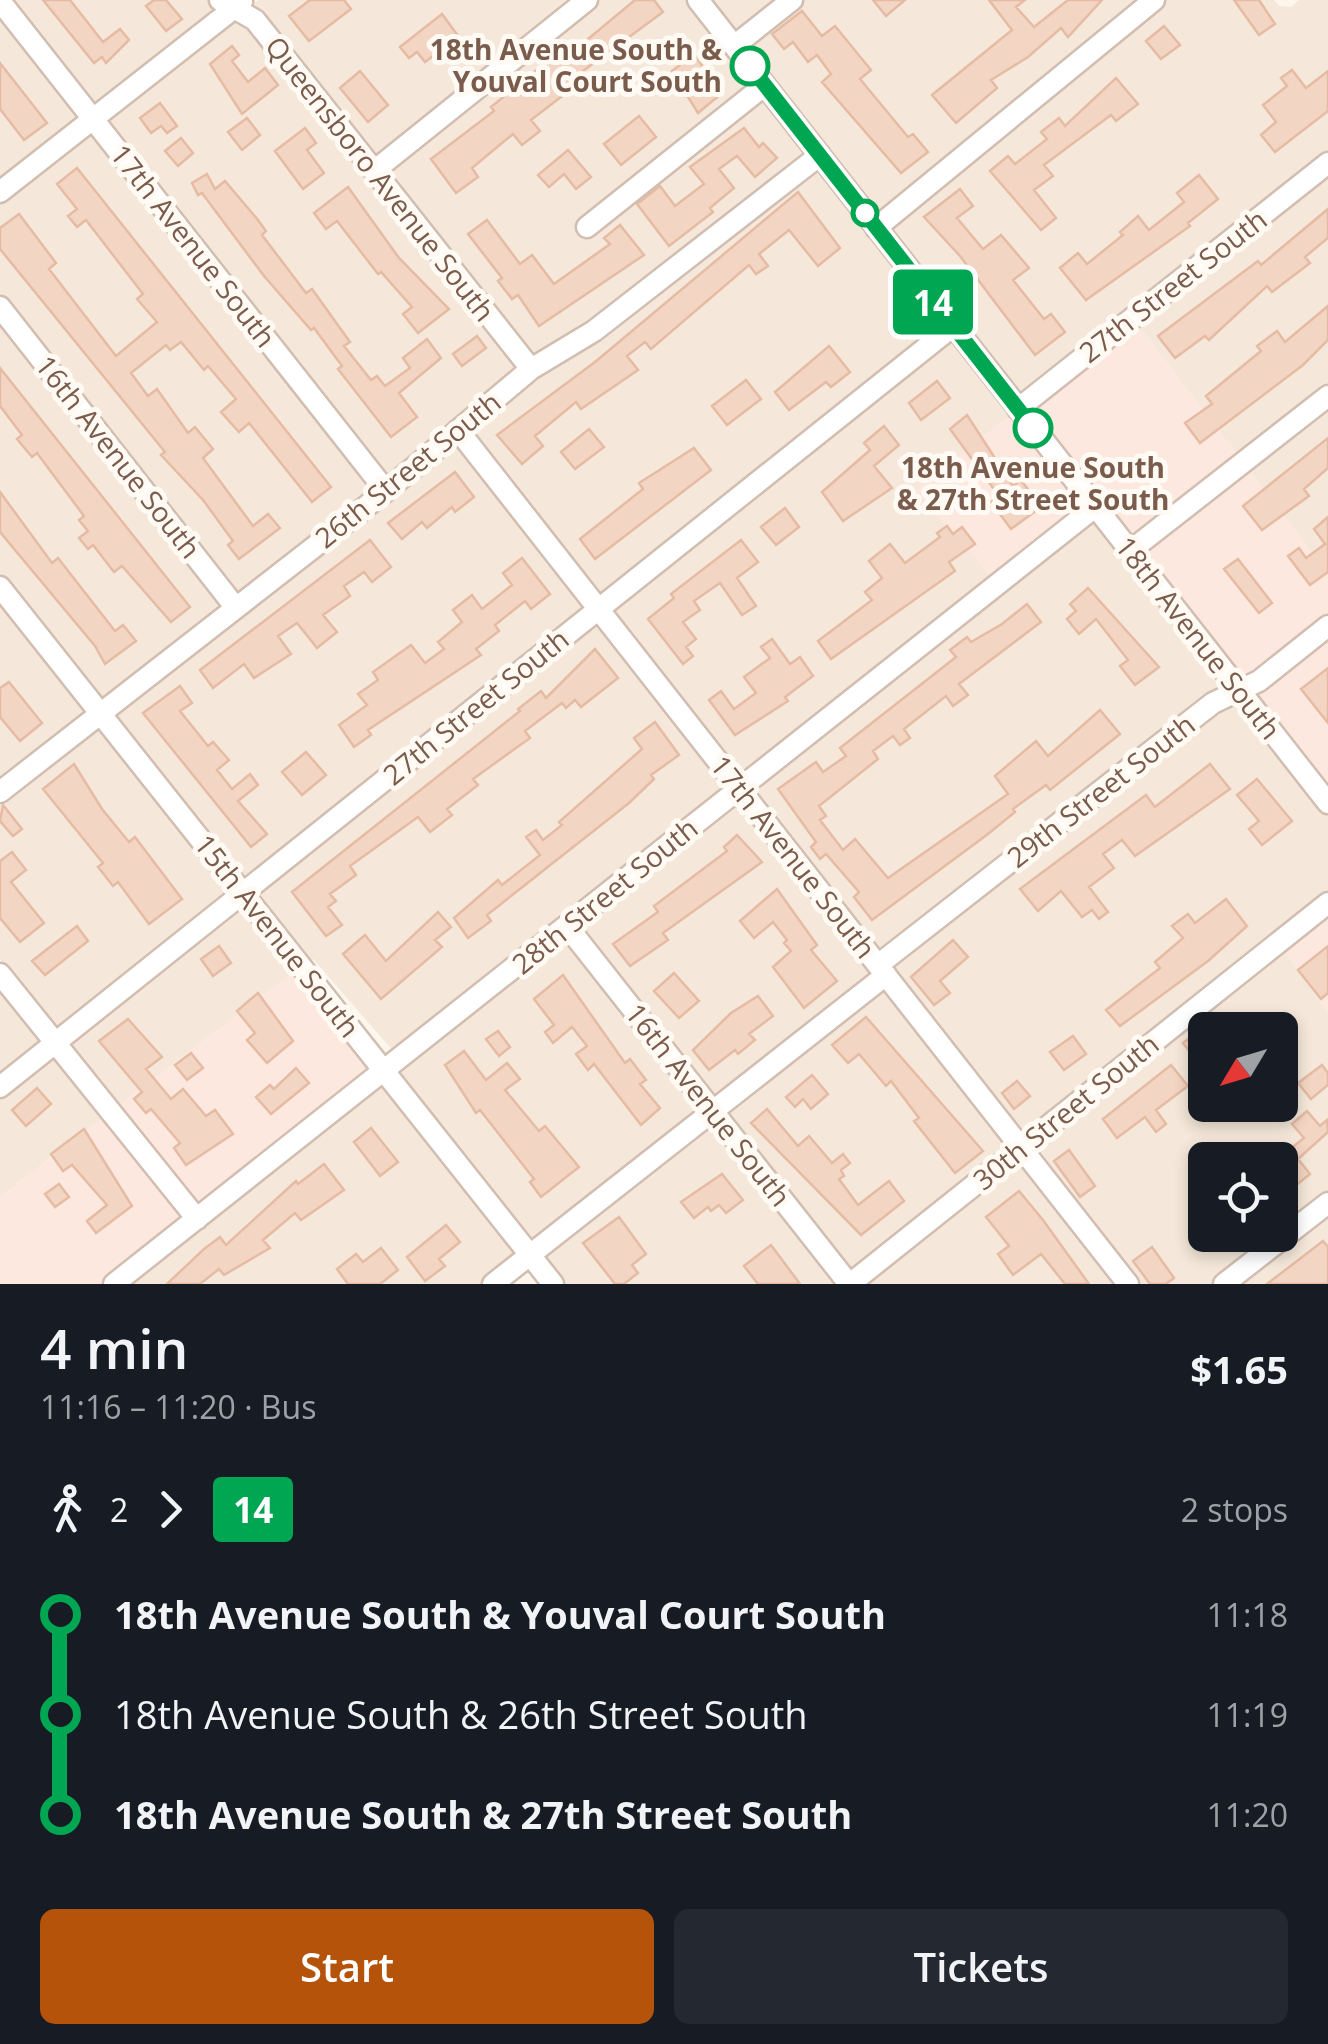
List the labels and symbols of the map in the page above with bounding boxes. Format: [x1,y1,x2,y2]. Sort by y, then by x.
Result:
street label: Queensboro Avenue South [258,28,504,329]
place label: 18th Avenue South & Youval Court South [430,30,722,100]
marker: 18th Avenue South & Youval Court South [731,47,769,85]
street label: 17th Avenue South [103,136,285,355]
unlabelled marker [852,200,878,226]
street label: 27th Street South [1071,200,1274,371]
line badge: 14 [888,270,978,334]
street label: 16th Avenue South [28,347,210,566]
street label: 26th Street South [307,383,508,556]
marker: 18th Avenue South & 27th Street South [1014,409,1052,447]
place label: 18th Avenue South & 27th Street South [897,448,1169,518]
street label: 18th Avenue South [1108,528,1290,747]
street label: 27th Street South [375,620,576,793]
street label: 29th Street South [999,705,1202,876]
street label: 17th Avenue South [703,747,885,966]
street label: 28th Street South [504,809,705,982]
street label: 15th Avenue South [187,826,369,1045]
street label: 16th Avenue South [618,995,800,1214]
north arrow [1188,1012,1298,1122]
street label: 30th Street South [965,1025,1166,1198]

